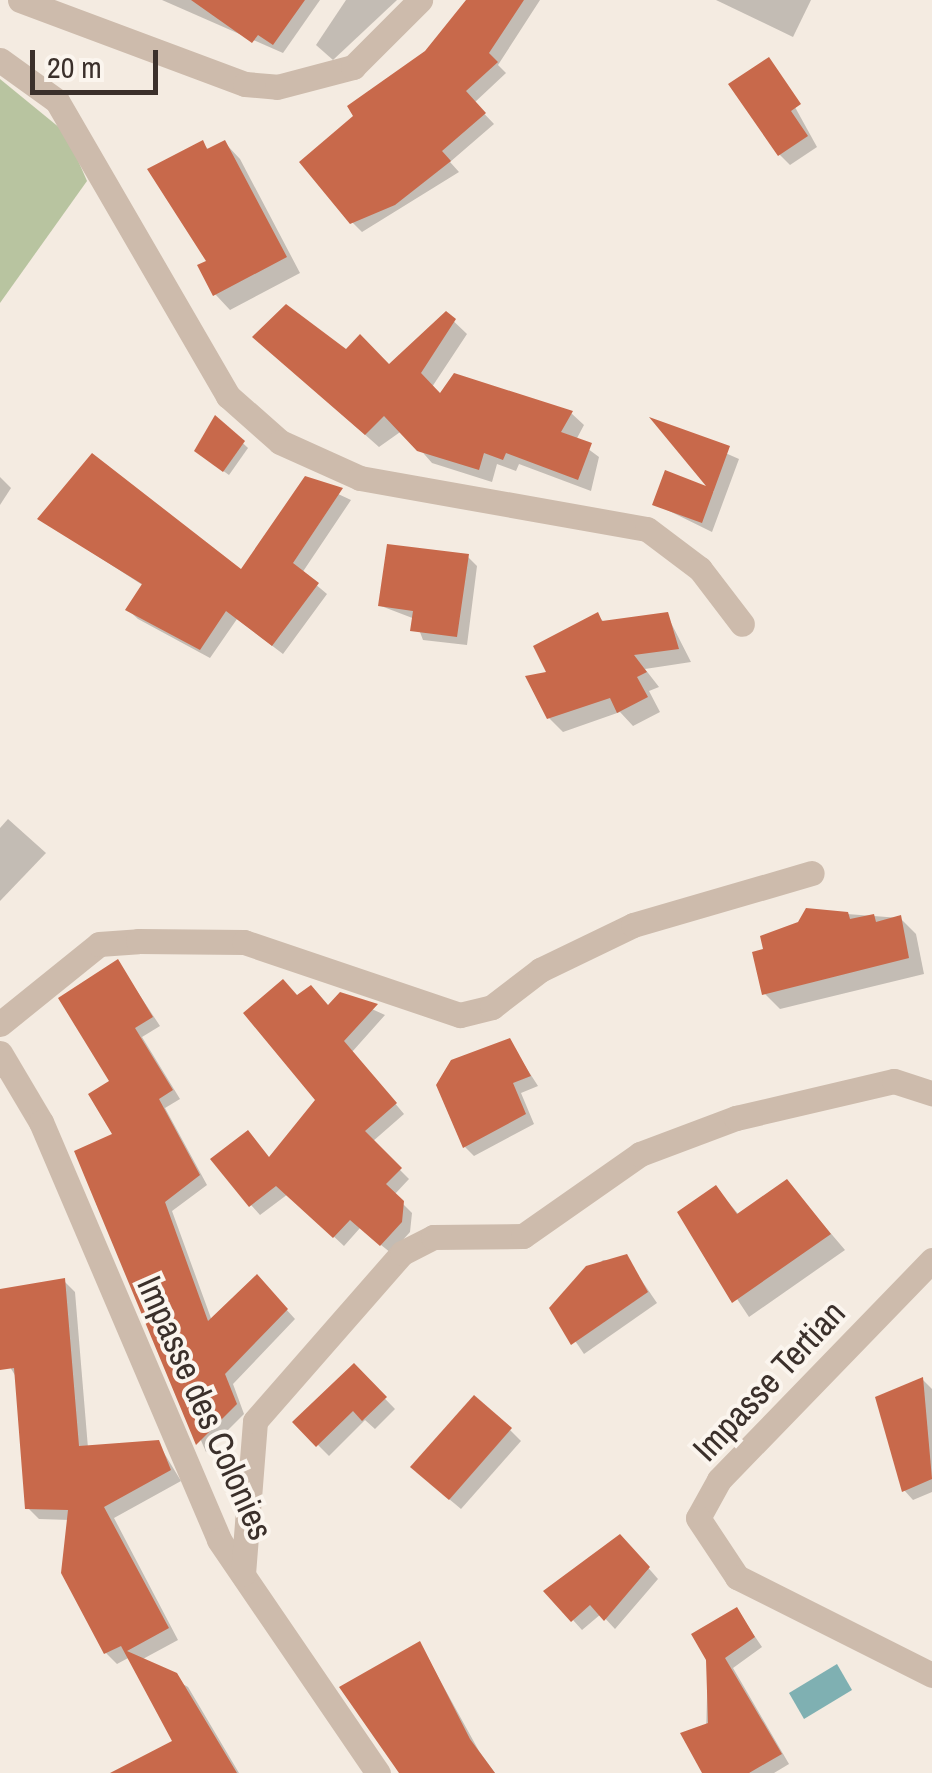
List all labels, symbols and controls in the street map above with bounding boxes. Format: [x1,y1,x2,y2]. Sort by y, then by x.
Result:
scale bar [35,30,162,92]
text: 20 m [47,47,102,87]
street label: Impasse des Colonies [128,1270,282,1546]
street label: Impasse Tertian [684,1292,854,1470]

